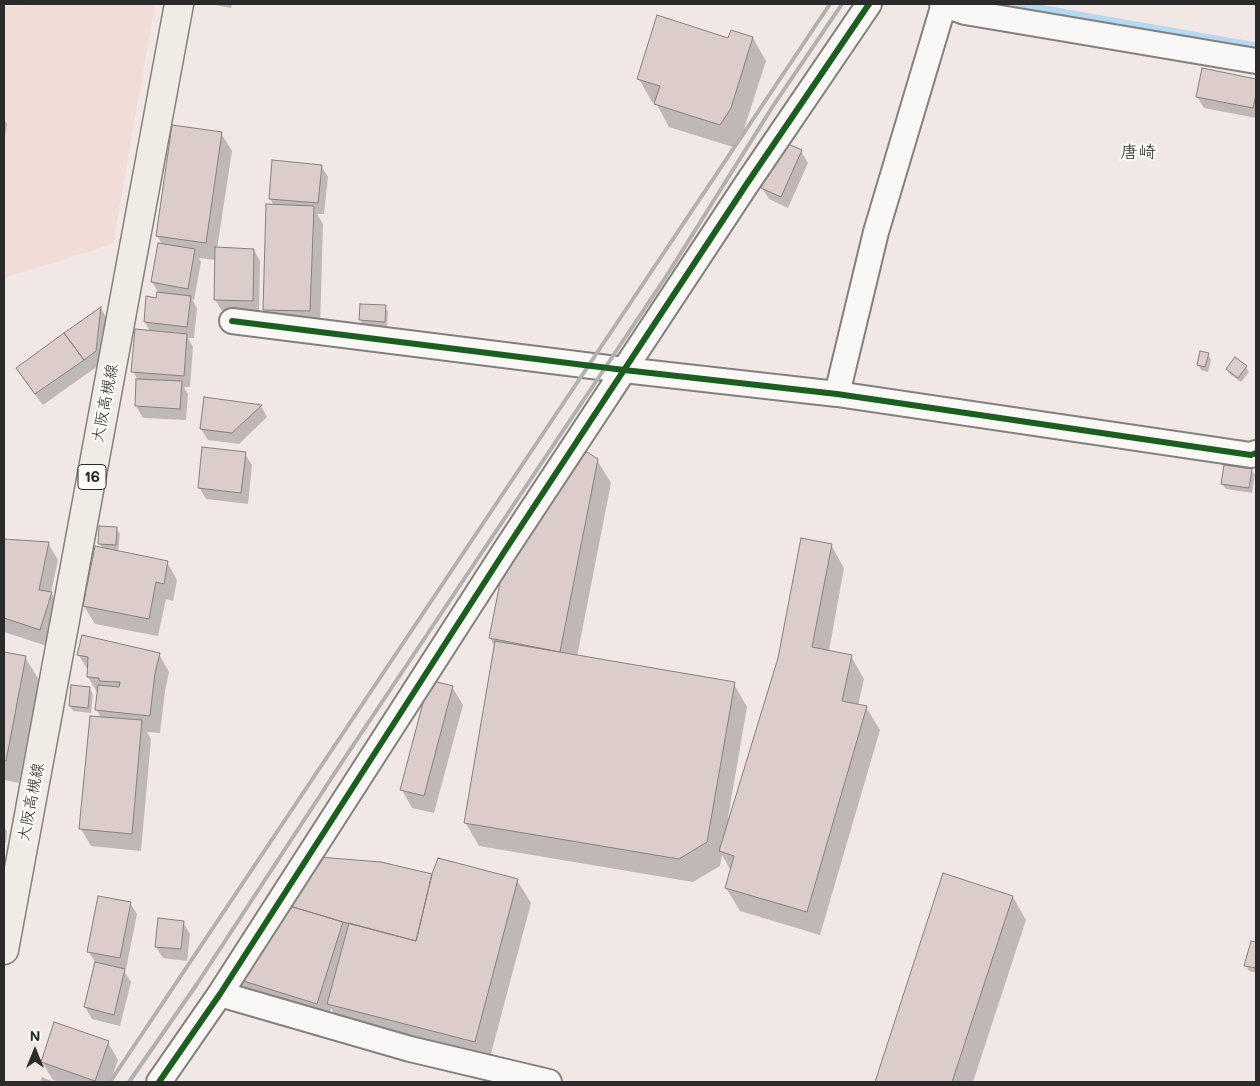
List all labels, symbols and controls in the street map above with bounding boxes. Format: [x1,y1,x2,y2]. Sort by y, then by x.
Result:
district label: 唐崎 [1120,141,1156,163]
street label: 大阪高槻線 [88,362,122,444]
road number: 16 [78,464,106,490]
street label: 大阪高槻線 [14,761,48,843]
north arrow [10,1026,60,1076]
text: N [30,1026,40,1045]

